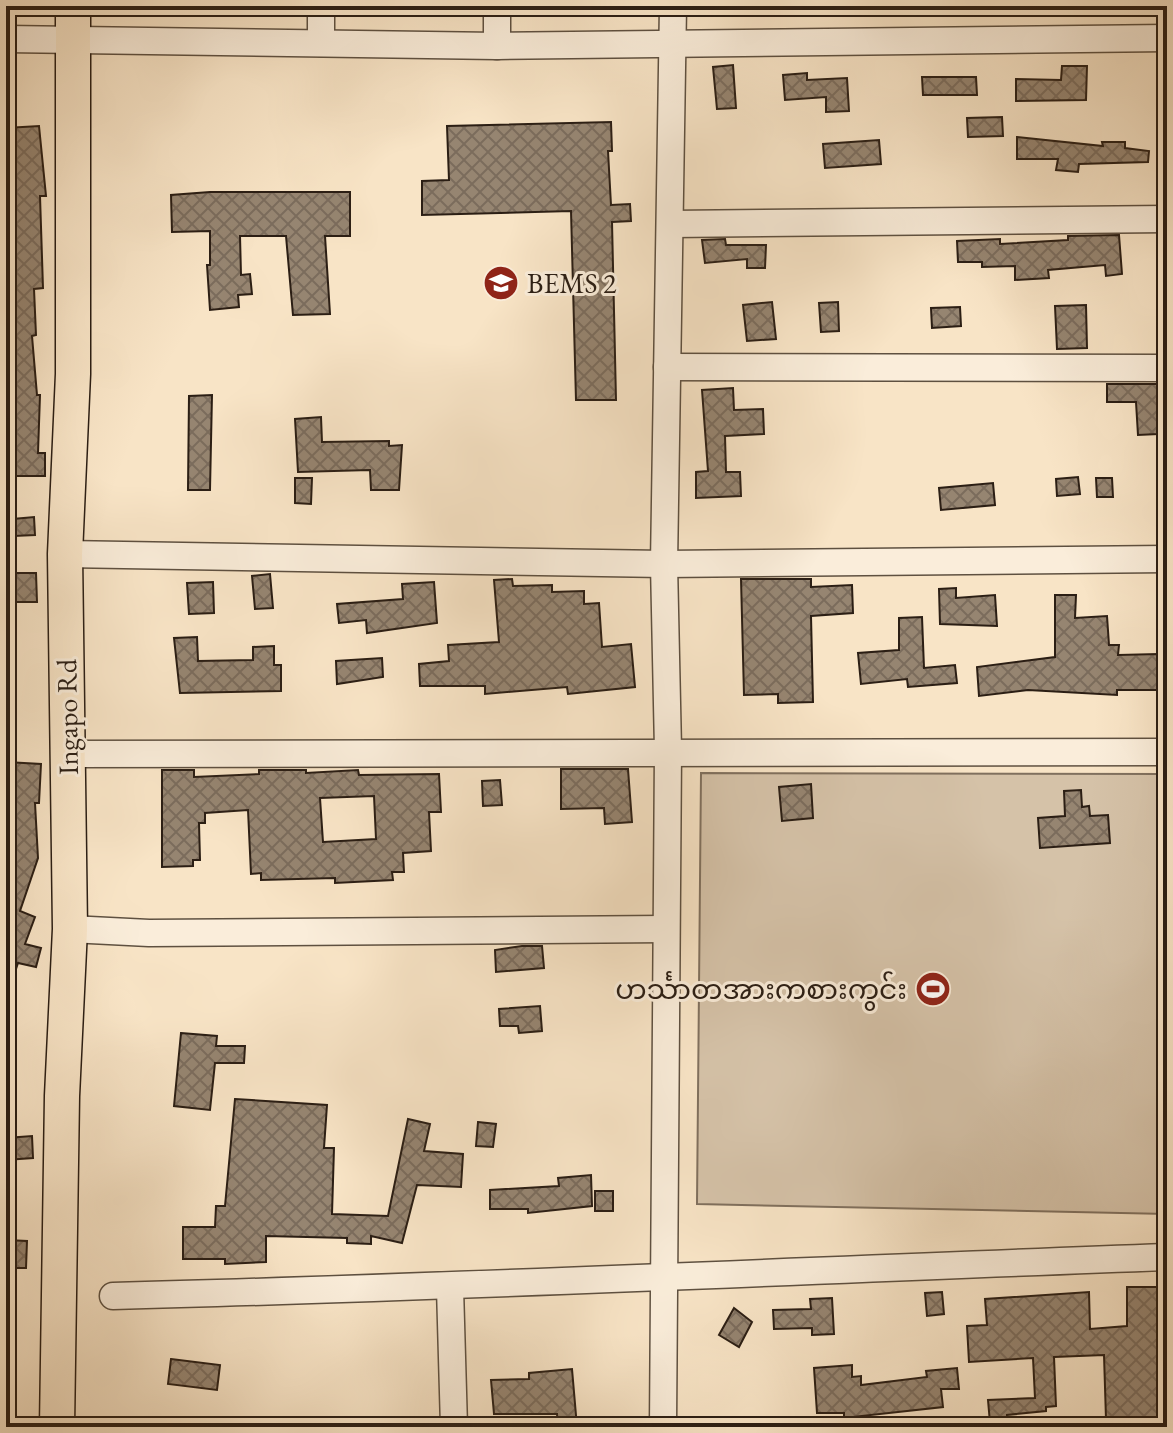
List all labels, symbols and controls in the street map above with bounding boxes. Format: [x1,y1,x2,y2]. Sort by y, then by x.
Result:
school or university icon: BEMS 2 [482,264,520,302]
place label: BEMS 2 [527,265,617,301]
street label: Ingapo Rd [48,658,86,775]
sports icon: ဟင်္သာတအားကစားကွင်း [914,970,952,1008]
place label: ဟင်္သာတအားကစားကွင်း [615,971,907,1011]

